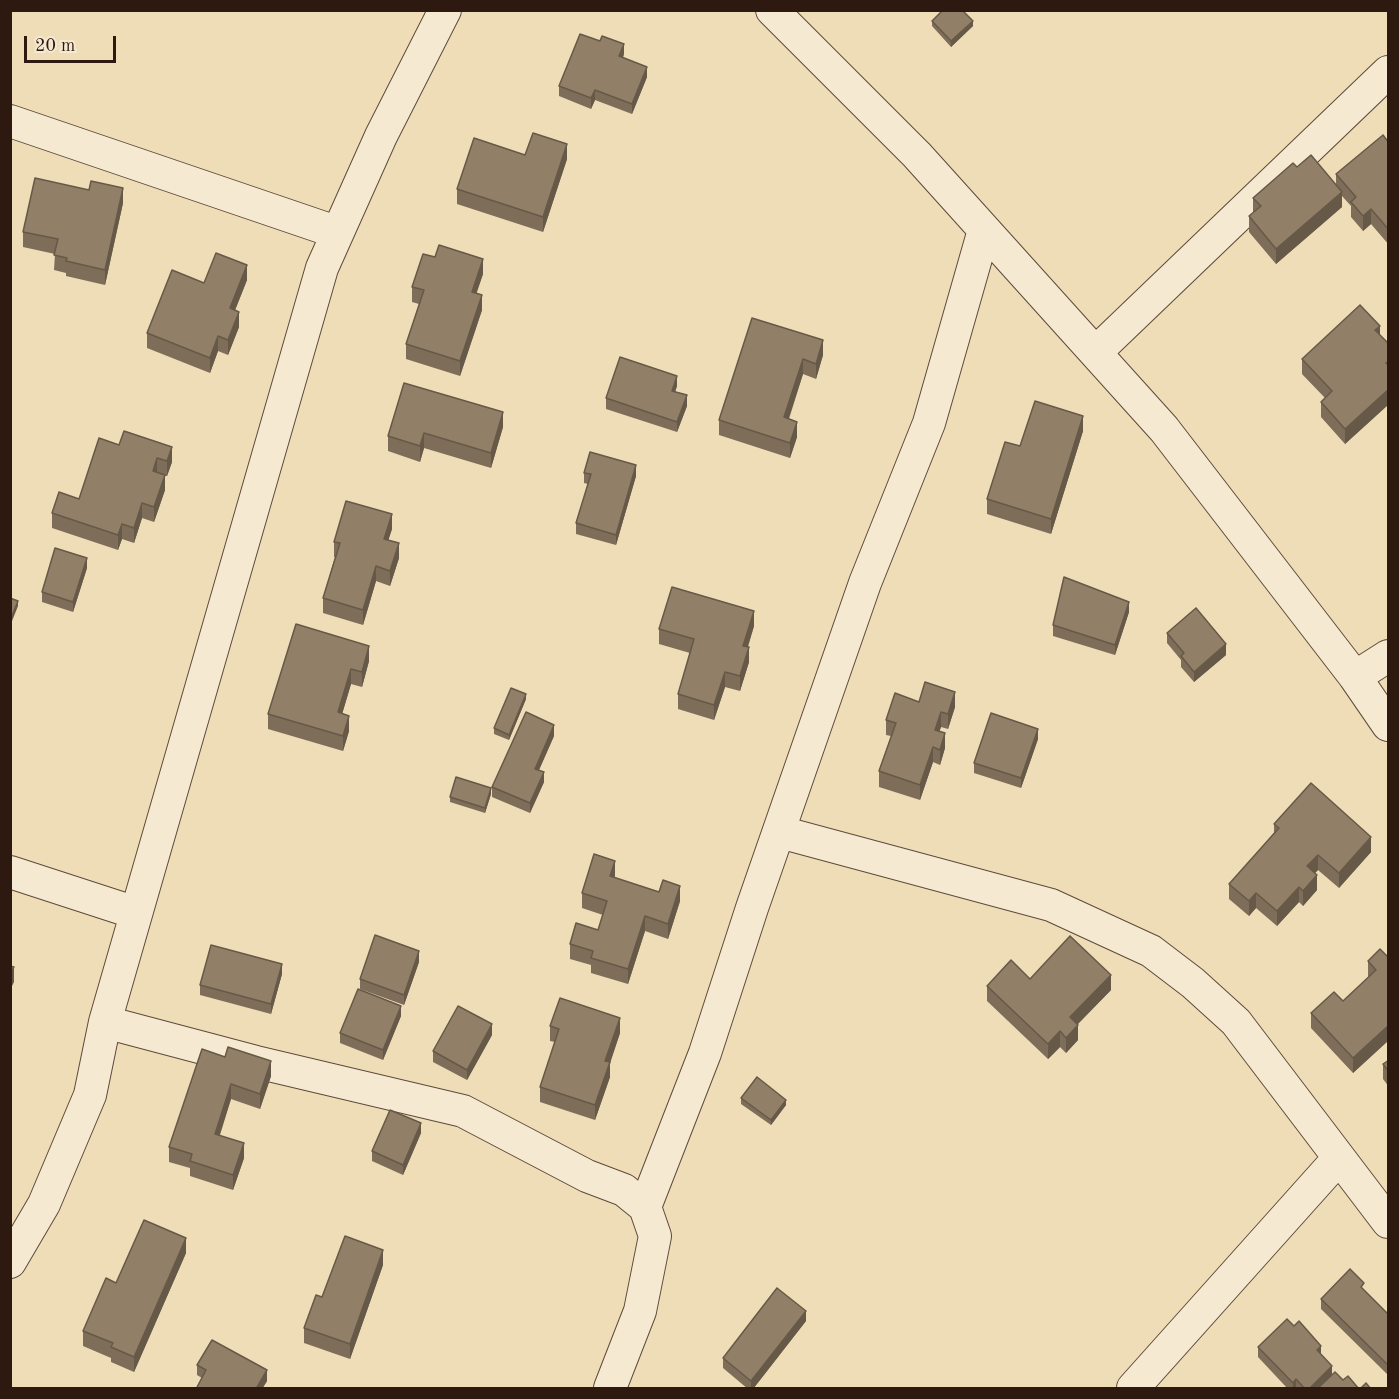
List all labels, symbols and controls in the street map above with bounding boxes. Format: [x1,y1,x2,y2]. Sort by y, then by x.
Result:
scale bar [27,24,118,62]
text: 20 m [35,37,75,55]

